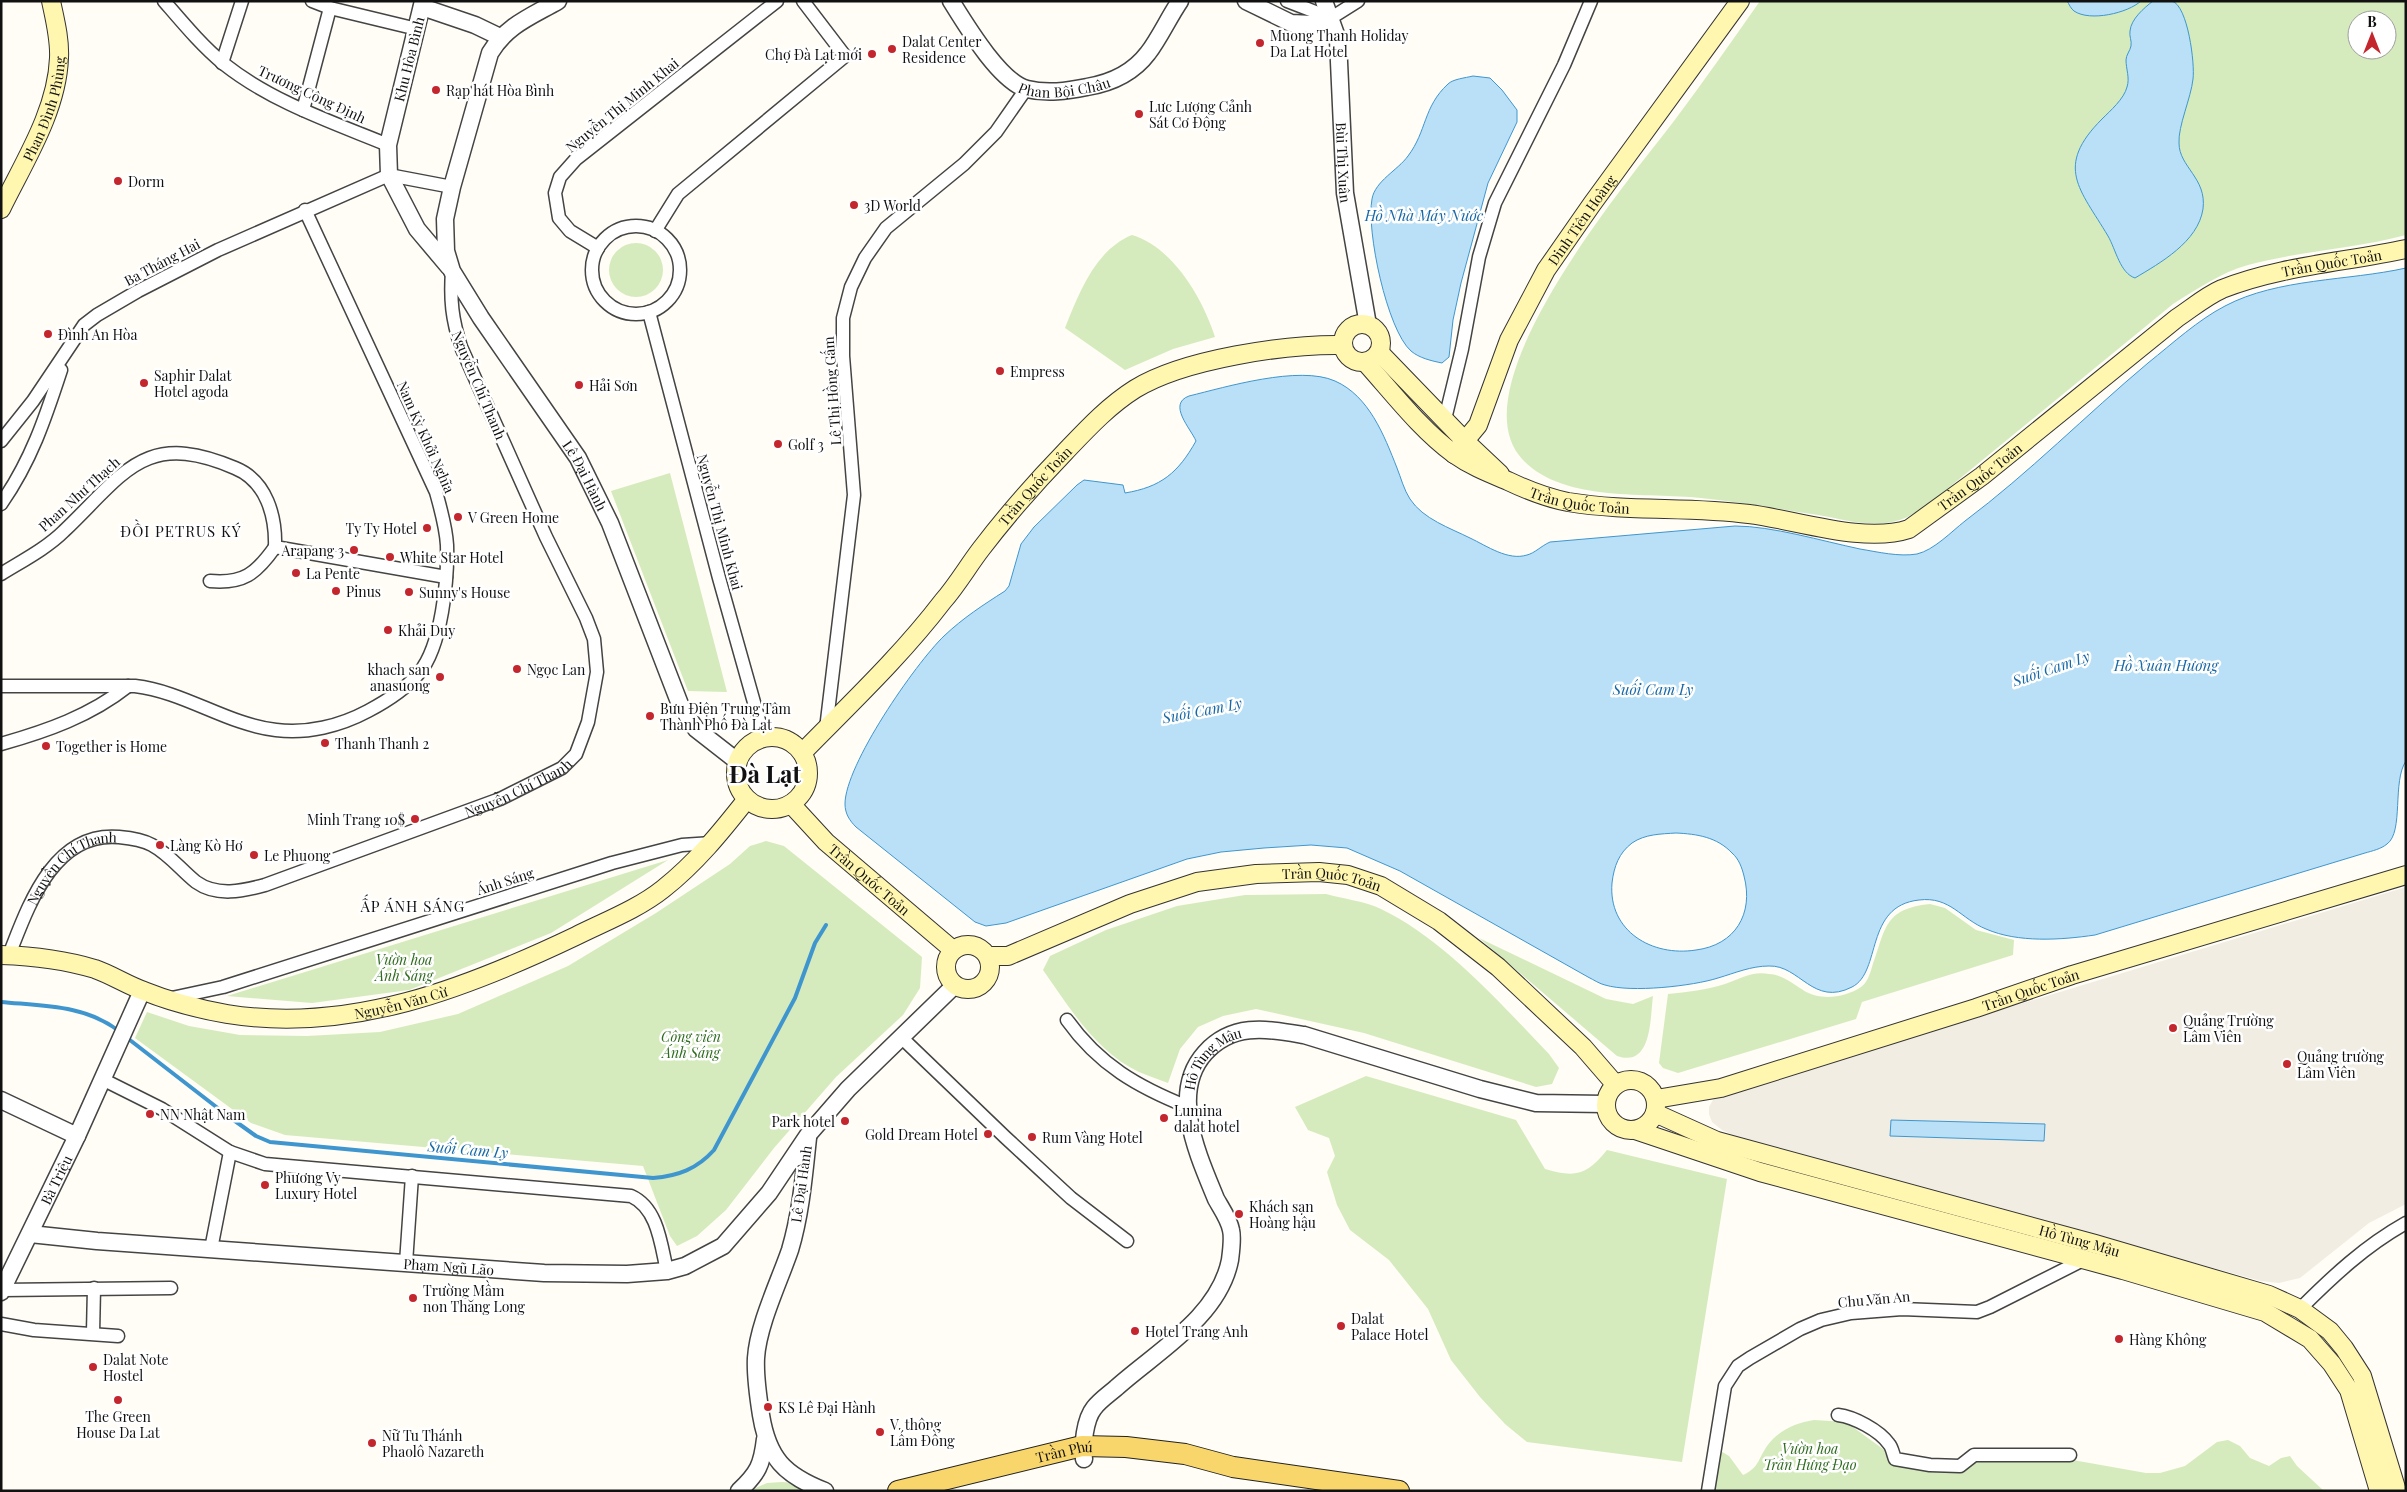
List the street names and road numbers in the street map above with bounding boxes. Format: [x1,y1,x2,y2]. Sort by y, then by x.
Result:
street label: Khu Hòa Bình [389,14,429,103]
street label: Nguyễn Thị Minh Khai [561,53,682,156]
street label: Phan Đình Phùng [18,55,69,164]
street label: Trương Công Định [255,61,370,128]
street label: Phan Bội Châu [1016,72,1113,101]
street label: Bùi Thị Xuân [1332,122,1356,205]
street label: Đinh Tiên Hoàng [1543,170,1620,268]
street label: Ba Tháng Hai [121,234,203,290]
street label: Trần Quốc Toản [2280,244,2384,281]
street label: Nguyễn Chí Thanh [447,327,512,443]
street label: Lê Thị Hồng Gấm [817,335,845,446]
street label: Nam Kỳ Khởi Nghĩa [393,378,459,496]
street label: Lê Đại Hành [559,436,612,514]
street label: Trần Quốc Toản [1934,438,2026,515]
street label: Trần Quốc Toản [994,441,1076,529]
street label: Phan Như Thạch [34,452,124,536]
street label: Nguyễn Thị Minh Khai [693,452,748,592]
street label: Trần Quốc Toản [1527,482,1631,517]
street label: Nguyễn Chí Thanh [462,754,576,821]
street label: Nguyễn Chí Thanh [22,827,118,908]
street label: Trần Quốc Toản [825,839,915,920]
street label: Trần Quốc Toản [1281,862,1385,895]
street label: Ánh Sáng [473,863,537,899]
street label: Trần Quốc Toản [1980,964,2082,1015]
street label: Nguyễn Văn Cừ [353,981,451,1023]
street label: Hồ Tùng Mậu [1179,1022,1243,1092]
street label: Lê Đại Hành [786,1144,816,1224]
street label: Bà Triệu [36,1152,76,1208]
street label: Hồ Tùng Mậu [2037,1220,2123,1260]
street label: Phạm Ngũ Lão [403,1253,495,1279]
street label: Chu Văn An [1837,1286,1912,1312]
street label: Trần Phú [1034,1436,1093,1467]

